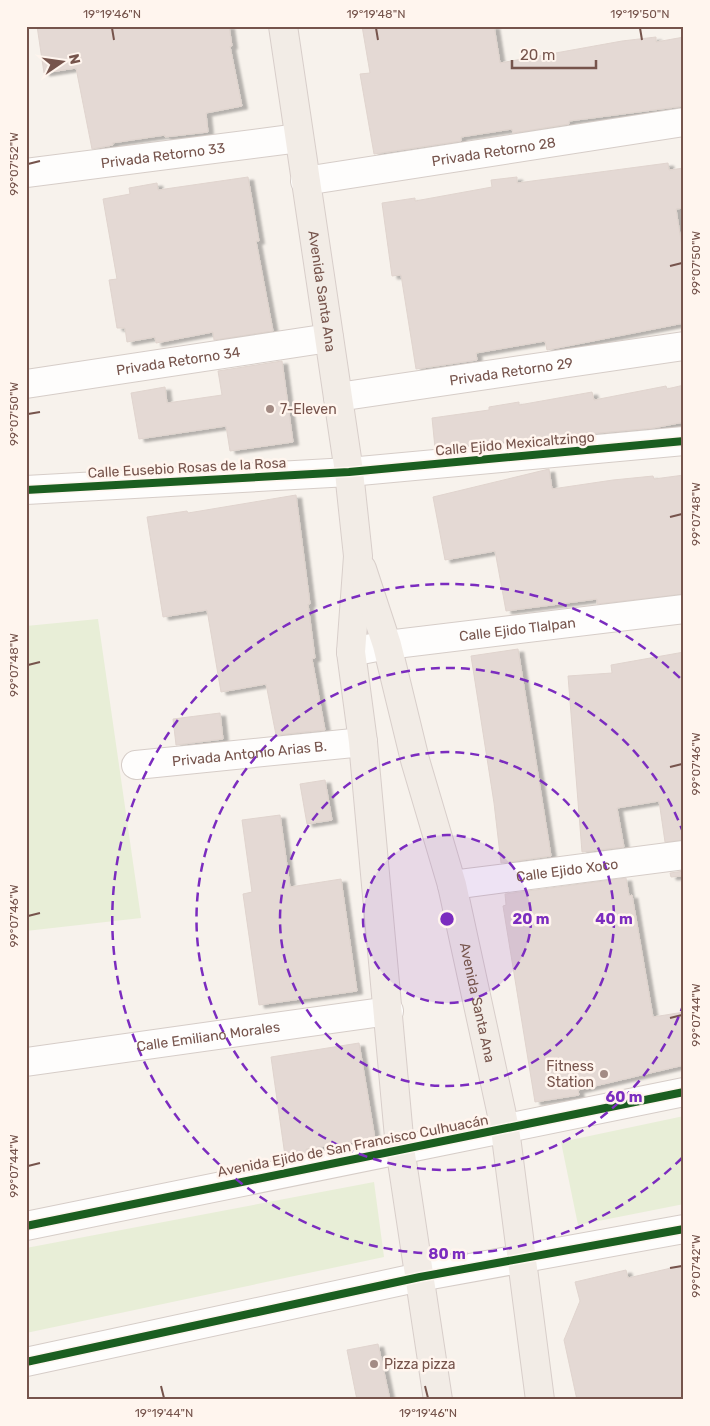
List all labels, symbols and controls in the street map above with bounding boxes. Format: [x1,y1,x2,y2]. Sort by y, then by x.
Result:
text: 19°19'46"N [83,7,141,21]
text: 19°19'48"N [346,7,406,21]
text: 19°19'50"N [610,7,670,21]
north arrow [38,38,88,88]
scale bar [512,38,596,70]
text: 20 m [520,46,555,64]
text: N [65,52,84,66]
text: 99°07'52"W [7,132,21,196]
street label: Privada Retorno 28 [431,134,557,170]
street label: Privada Retorno 33 [100,139,226,172]
street label: Avenida Santa Ana [305,229,340,353]
text: 99°07'50"W [689,231,703,295]
street label: Privada Retorno 34 [115,343,242,379]
street label: Privada Retorno 29 [448,354,574,389]
text: 99°07'50"W [7,382,21,446]
place label: 7-Eleven [280,401,337,418]
marker: 7-Eleven [264,403,276,415]
street label: Calle Ejido Mexicaltzingo [435,429,595,459]
street label: Calle Eusebio Rosas de la Rosa [87,454,287,482]
text: 99°07'48"W [689,482,703,546]
street label: Calle Ejido Tlalpan [458,614,577,645]
text: 99°07'48"W [7,633,21,697]
text: 99°07'46"W [689,732,703,796]
street label: Privada Antonio Arias B. [171,737,328,770]
street label: Calle Ejido Xoco [515,855,619,885]
text: 99°07'46"W [7,884,21,948]
centre of rings [438,910,456,928]
text: 20 m [513,910,549,928]
text: 40 m [595,910,633,928]
street label: Avenida Santa Ana [456,941,499,1064]
text: 99°07'44"W [689,983,703,1047]
street label: Calle Emiliano Morales [135,1018,281,1055]
place label: Fitness Station [546,1058,594,1091]
marker: Fitness Station [598,1068,610,1080]
text: 60 m [606,1088,642,1106]
street label: Avenida Ejido de San Francisco Culhuacán [216,1111,490,1181]
text: 99°07'44"W [7,1134,21,1198]
text: 99°07'42"W [689,1234,703,1298]
text: 80 m [428,1245,466,1263]
place label: Pizza pizza [384,1356,456,1373]
marker: Pizza pizza [368,1358,380,1370]
text: 19°19'44"N [135,1406,193,1420]
text: 19°19'46"N [399,1406,457,1420]

